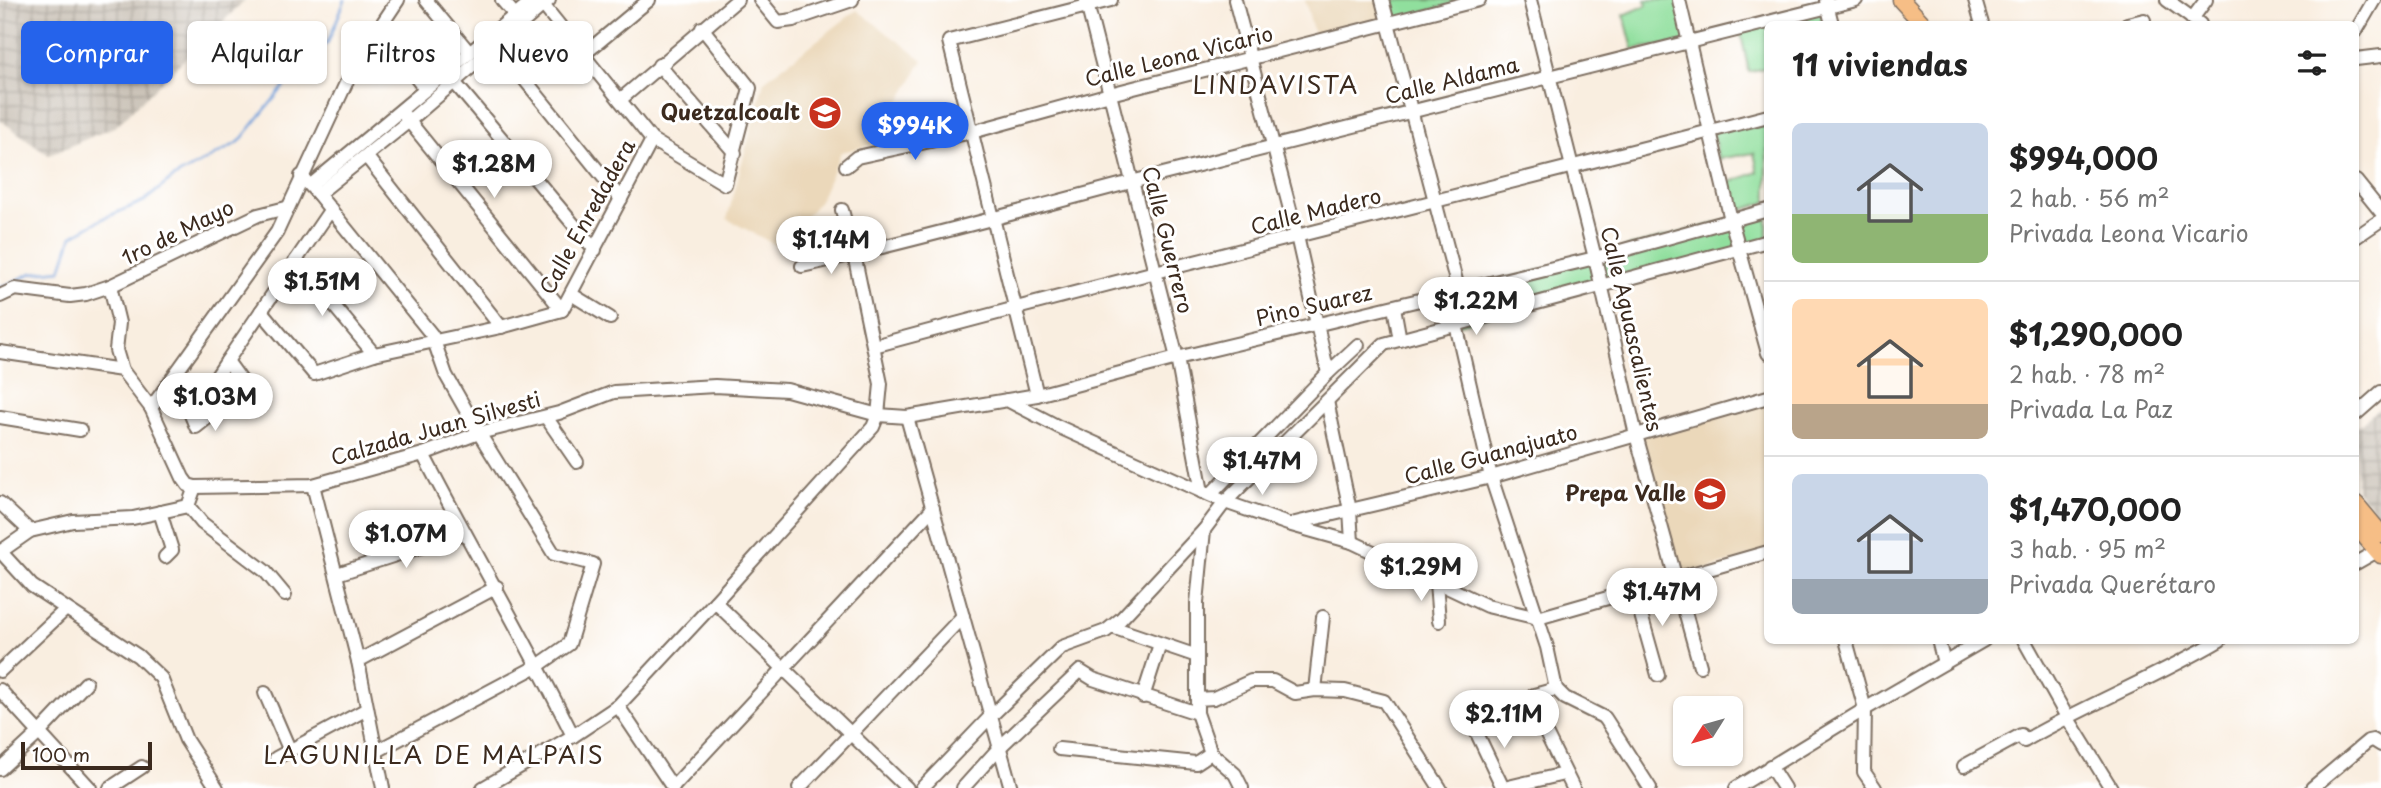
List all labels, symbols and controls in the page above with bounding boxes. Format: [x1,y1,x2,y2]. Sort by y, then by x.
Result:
street label: Calle Leona Vicario [1081,16,1276,94]
chip: Comprar [21,21,173,84]
chip: Alquilar [187,21,327,84]
chip: Filtros [341,21,460,84]
chip: Nuevo [474,21,593,84]
text: 11 viviendas [1792,41,1968,86]
icon: filters [2293,44,2331,82]
street label: Calle Aldama [1381,47,1523,111]
district label: LINDAVISTA [1193,66,1360,102]
school or university icon: Quetzalcoalt [806,94,844,132]
place label: Quetzalcoalt [661,95,800,127]
pin: $994K [866,102,964,162]
text: $994K [878,107,952,142]
street label: Calle Enredadera [530,132,642,300]
text: $994,000 [2009,135,2158,180]
pin: $1.28M [437,140,551,200]
text: $1.28M [452,145,536,180]
icon: home [1848,151,1932,235]
street label: Calle Guerrero [1135,162,1203,317]
street label: Calle Madero [1247,178,1384,242]
text: 2 hab. · 56 m² [2009,180,2170,215]
street label: 1ro de Mayo [115,190,239,272]
text: Privada Leona Vicario [2009,215,2249,250]
pin: $1.14M [774,216,888,276]
text: $1.14M [792,221,870,256]
street label: Calle Aguascalientes [1594,223,1672,434]
pin: $1.51M [265,258,379,318]
text: $1.51M [284,263,360,298]
street label: Pino Suarez [1252,275,1375,333]
pin: $1.22M [1419,278,1533,337]
text: $1.22M [1434,282,1518,317]
text: $1,290,000 [2009,311,2183,356]
icon: home [1848,327,1932,411]
text: 2 hab. · 78 m² [2009,356,2165,391]
pin: $1.03M [158,374,272,433]
text: $1.03M [173,378,257,413]
street label: Calzada Juan Silvesti [327,382,544,472]
text: Privada La Paz [2009,391,2173,426]
street label: Calle Guanajuato [1400,415,1581,492]
pin: $1.47M [1205,438,1319,497]
text: $1.47M [1222,442,1302,477]
school or university icon: Prepa Valle [1691,475,1729,513]
place label: Prepa Valle [1565,476,1686,508]
text: $1,470,000 [2009,486,2182,531]
icon: home [1848,502,1932,586]
pin: $1.07M [349,510,463,570]
text: $1.07M [365,515,447,550]
text: 3 hab. · 95 m² [2009,531,2166,566]
pin: $1.29M [1364,544,1478,603]
text: $1.29M [1380,548,1462,583]
text: Privada Querétaro [2009,566,2216,601]
pin: $1.47M [1605,568,1719,628]
text: $1.47M [1622,573,1702,608]
pin: $2.11M [1447,690,1561,750]
text: $2.11M [1465,695,1543,730]
north arrow [1673,696,1743,766]
map controls [1673,696,1743,766]
district label: LAGUNILLA DE MALPAIS [263,736,605,772]
scale bar [21,739,152,771]
text: 100 m [32,740,90,768]

